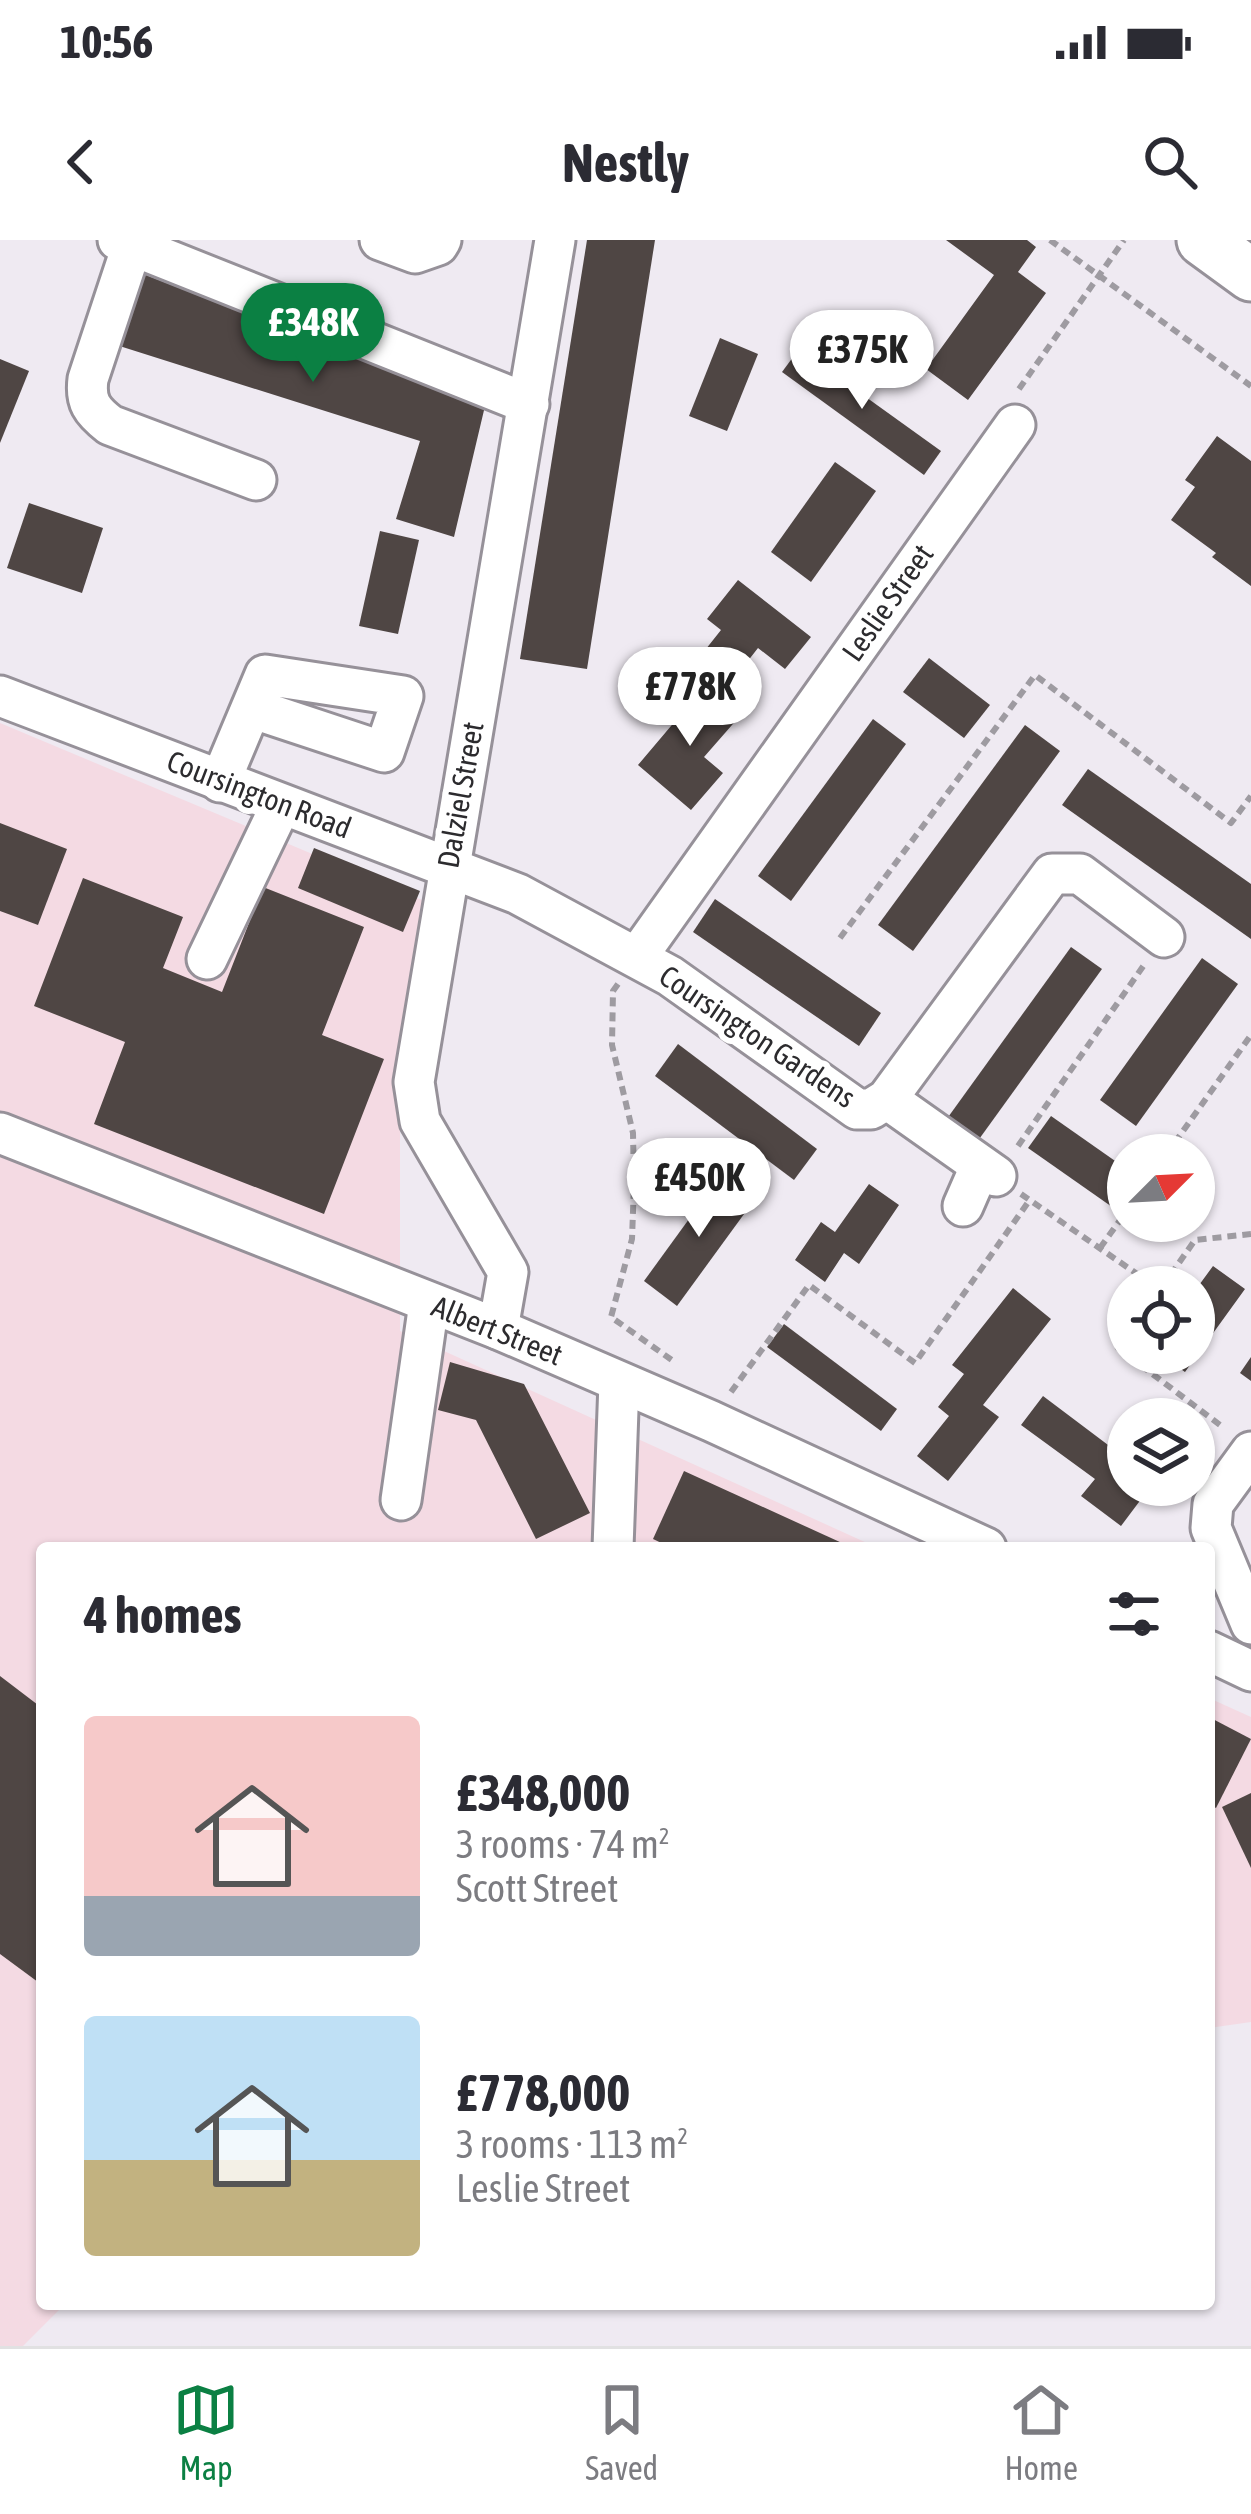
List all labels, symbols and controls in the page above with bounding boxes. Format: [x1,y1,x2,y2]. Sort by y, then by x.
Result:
text: 10:56 [60,16,154,68]
icon: back [48,129,114,195]
icon: search [1137,129,1203,195]
text: Nestly [562,132,689,193]
pin: £348K [229,283,397,385]
text: £348K [268,300,358,344]
pin: £375K [778,310,946,412]
text: £375K [817,327,907,371]
street label: Leslie Street [835,538,940,667]
pin: £778K [606,647,774,749]
text: £778K [645,664,735,708]
street label: Dalziel Street [430,719,490,871]
street label: Coursington Road [163,743,356,845]
street label: Coursington Gardens [653,958,862,1114]
north arrow [1107,1134,1215,1242]
map controls [1107,1134,1215,1506]
pin: £450K [615,1138,783,1240]
text: £450K [654,1155,744,1199]
button: locate [1107,1266,1215,1374]
street label: Albert Street [427,1289,568,1372]
button: layers [1107,1398,1215,1506]
icon: filters [1101,1581,1167,1647]
text: 4 homes [84,1585,242,1644]
text: £348,000 [456,1763,630,1822]
icon: home [180,1764,324,1908]
text: 3 rooms · 74 m² [456,1822,670,1866]
text: Scott Street [456,1866,619,1910]
text: £778,000 [456,2063,630,2122]
icon: home [180,2064,324,2208]
text: 3 rooms · 113 m² [456,2122,688,2166]
text: Leslie Street [456,2166,631,2210]
tab: Map [173,2377,239,2487]
tab: Saved [585,2377,658,2487]
tab: Home [1004,2377,1078,2487]

